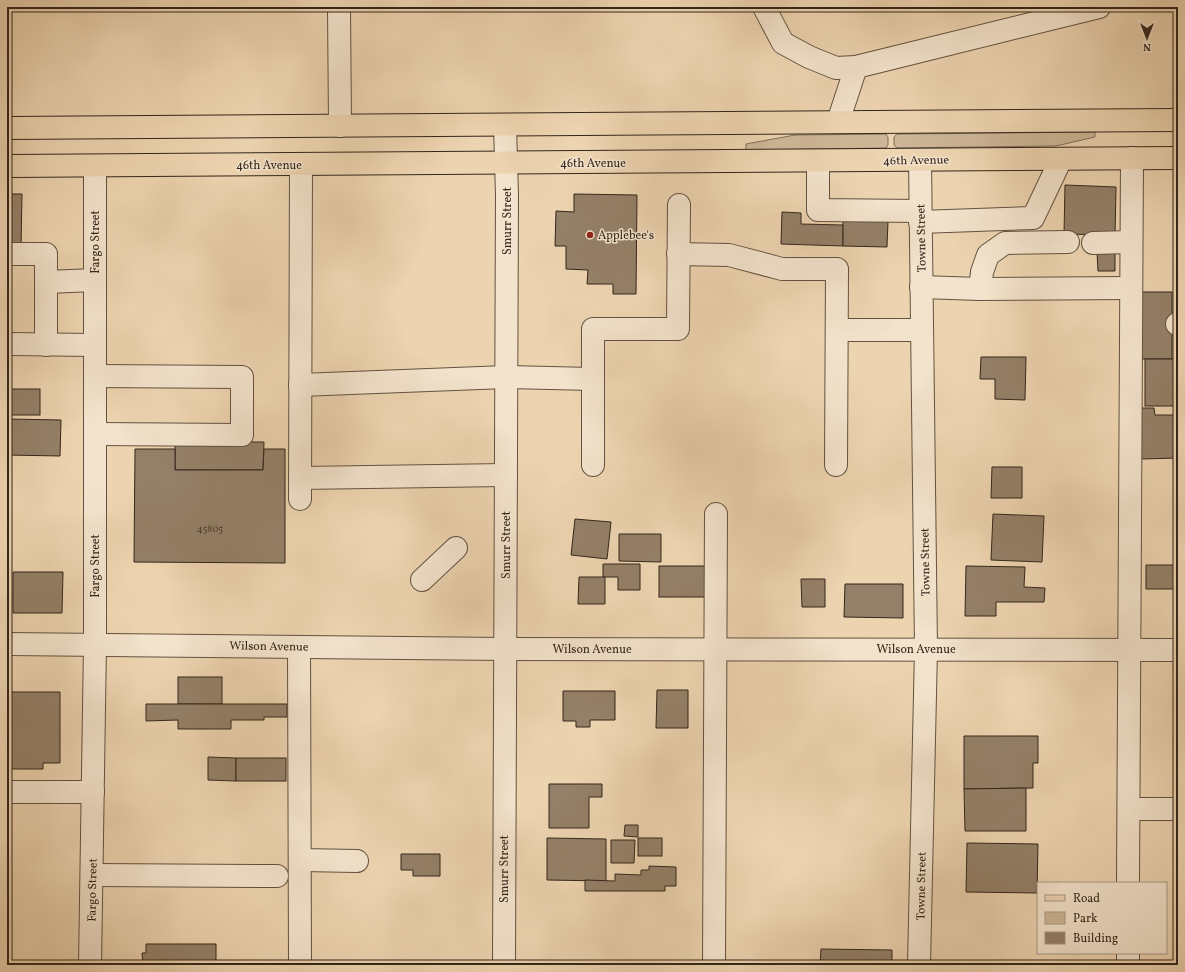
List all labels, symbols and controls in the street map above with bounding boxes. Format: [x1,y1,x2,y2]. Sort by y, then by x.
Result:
north arrow [1127,18,1167,58]
text: N [1143,39,1151,54]
street label: 46th Avenue [883,152,950,170]
street label: 46th Avenue [560,156,626,172]
street label: 46th Avenue [236,158,302,174]
street label: Smurr Street [500,187,516,255]
street label: Towne Street [913,204,931,272]
street label: Fargo Street [88,210,104,274]
place label: Applebee's [598,228,654,244]
marker: Applebee's [585,230,595,240]
street label: Smurr Street [499,511,515,579]
house number: 45805 [197,522,223,536]
street label: Towne Street [917,528,935,596]
street label: Fargo Street [88,534,104,598]
street label: Wilson Avenue [229,638,309,656]
street label: Wilson Avenue [552,642,632,658]
street label: Wilson Avenue [876,642,956,658]
street label: Smurr Street [497,835,513,903]
street label: Towne Street [913,852,931,920]
street label: Fargo Street [84,858,102,922]
legend [1037,882,1167,954]
text: Road [1073,891,1100,907]
text: Park [1073,911,1098,927]
text: Building [1073,931,1118,947]

